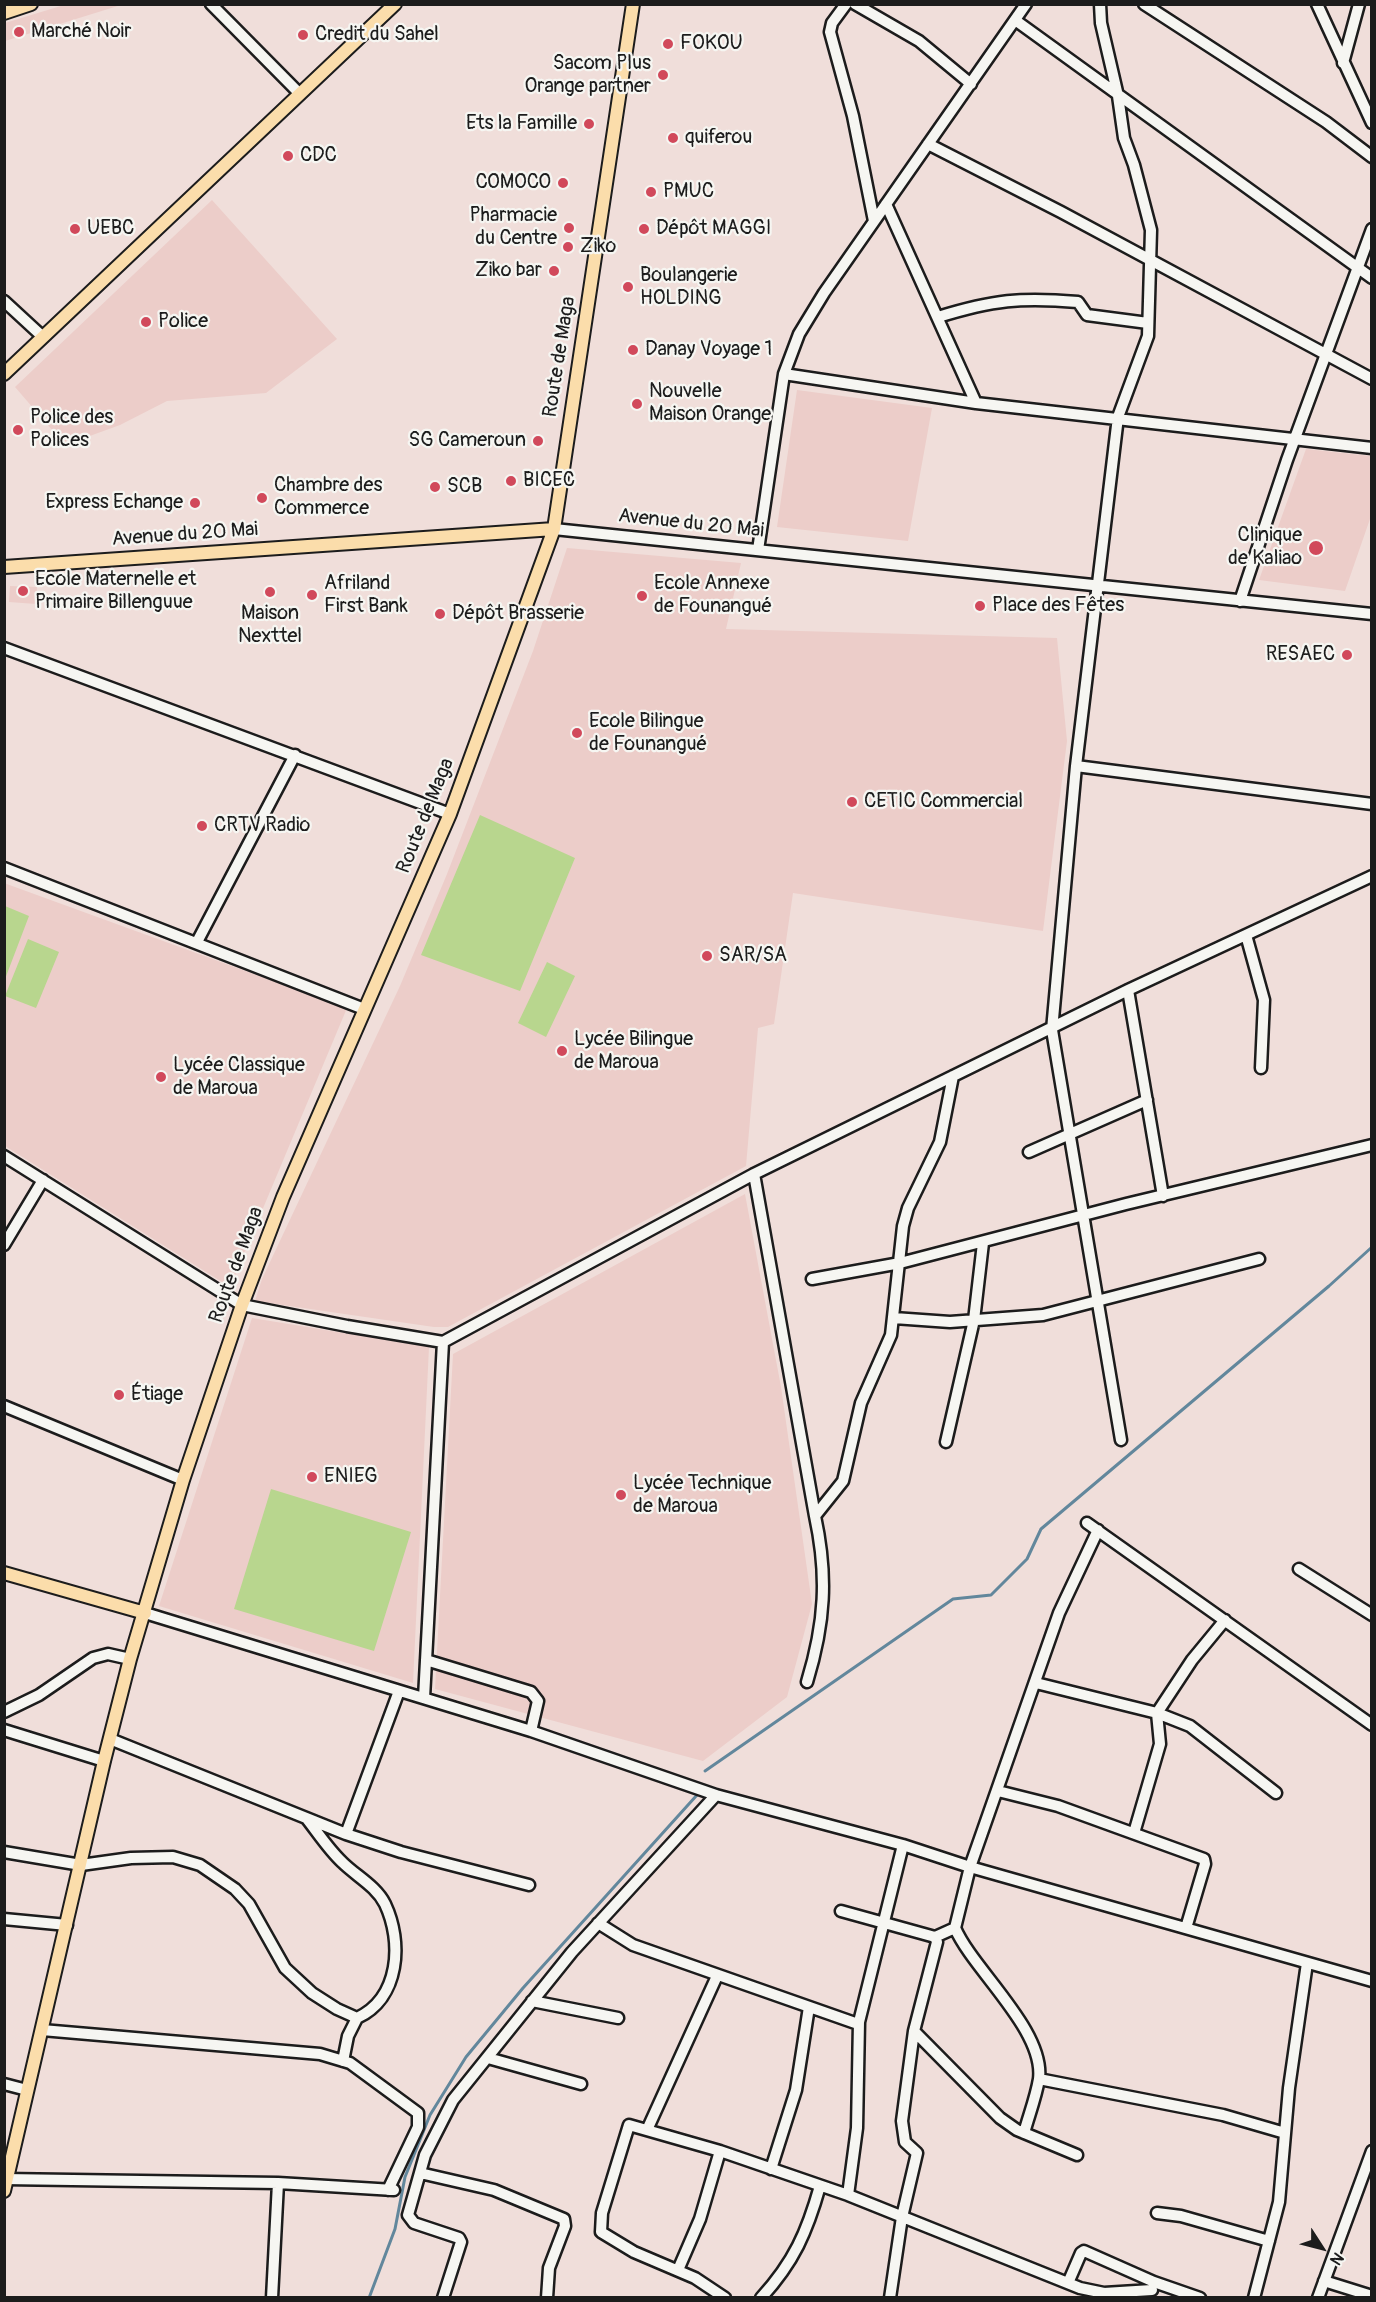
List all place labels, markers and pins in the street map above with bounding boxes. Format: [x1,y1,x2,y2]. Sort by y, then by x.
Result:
place label: Marché Noir [31,20,131,44]
place label: Credit du Sahel [315,23,439,47]
marker: Marché Noir [12,25,26,39]
marker: Credit du Sahel [296,28,310,42]
place label: FOKOU [680,32,743,56]
marker: FOKOU [661,37,675,51]
place label: Sacom Plus Orange partner [525,52,651,99]
marker: Sacom Plus Orange partner [656,68,670,82]
place label: Ets la Famille [466,112,577,136]
marker: Ets la Famille [582,117,596,131]
place label: quiferou [685,126,752,150]
marker: quiferou [666,131,680,145]
place label: CDC [300,144,337,168]
marker: CDC [281,149,295,163]
place label: COMOCO [475,171,551,195]
marker: COMOCO [556,176,570,190]
place label: PMUC [663,180,714,204]
marker: PMUC [644,185,658,199]
place label: Pharmacie du Centre [470,204,557,251]
place label: UEBC [87,217,134,241]
place label: Dépôt MAGGI [656,217,771,241]
marker: Pharmacie du Centre [562,221,576,235]
marker: UEBC [68,222,82,236]
marker: Dépôt MAGGI [637,222,651,236]
place label: Ziko [580,235,616,259]
marker: Ziko [561,240,575,254]
place label: Ziko bar [475,259,542,283]
marker: Ziko bar [547,264,561,278]
place label: Boulangerie HOLDING [640,264,737,311]
marker: Boulangerie HOLDING [621,280,635,294]
place label: Police [158,310,208,334]
marker: Police [139,315,153,329]
place label: Danay Voyage 1 [645,338,772,362]
marker: Danay Voyage 1 [626,343,640,357]
place label: Nouvelle Maison Orange [649,380,771,427]
marker: Nouvelle Maison Orange [630,397,644,411]
place label: Police des Polices [30,406,113,453]
marker: Police des Polices [11,423,25,437]
place label: SG Cameroun [409,429,526,453]
marker: SG Cameroun [531,434,545,448]
place label: BICEC [523,469,575,493]
place label: Chambre des Commerce [274,474,382,521]
marker: BICEC [504,474,518,488]
place label: SCB [447,475,482,499]
marker: SCB [428,480,442,494]
place label: Express Echange [45,491,183,515]
marker: Chambre des Commerce [255,491,269,505]
marker: Express Echange [188,496,202,510]
place label: Clinique de Kaliao [1228,524,1302,571]
marker: Clinique de Kaliao [1307,539,1325,557]
place label: Ecole Maternelle et Primaire Billenguue [35,568,196,615]
place label: Afriland First Bank [324,572,408,619]
place label: Ecole Annexe de Founangué [654,572,772,619]
marker: Ecole Maternelle et Primaire Billenguue [16,584,30,598]
marker: Maison Nexttel [263,585,277,599]
marker: Afriland First Bank [305,588,319,602]
marker: Ecole Annexe de Founangué [635,589,649,603]
place label: Place des Fêtes [992,594,1124,618]
marker: Place des Fêtes [973,599,987,613]
place label: Maison Nexttel [238,602,302,649]
place label: Dépôt Brasserie [452,602,584,626]
marker: Dépôt Brasserie [433,607,447,621]
place label: RESAEC [1266,643,1335,667]
marker: RESAEC [1340,648,1354,662]
place label: Ecole Bilingue de Founangué [589,710,707,757]
marker: Ecole Bilingue de Founangué [570,726,584,740]
place label: CETIC Commercial [864,790,1023,814]
marker: CETIC Commercial [845,795,859,809]
place label: CRTV Radio [214,814,310,838]
marker: CRTV Radio [195,819,209,833]
place label: SAR/SA [719,944,787,968]
marker: SAR/SA [700,949,714,963]
place label: Lycée Bilingue de Maroua [574,1028,693,1075]
marker: Lycée Bilingue de Maroua [555,1044,569,1058]
place label: Lycée Classique de Maroua [173,1054,305,1101]
marker: Lycée Classique de Maroua [154,1070,168,1084]
place label: Étiage [131,1383,183,1407]
marker: Étiage [112,1388,126,1402]
place label: ENIEG [324,1465,378,1489]
marker: ENIEG [305,1470,319,1484]
place label: Lycée Technique de Maroua [633,1472,771,1519]
marker: Lycée Technique de Maroua [614,1488,628,1502]

